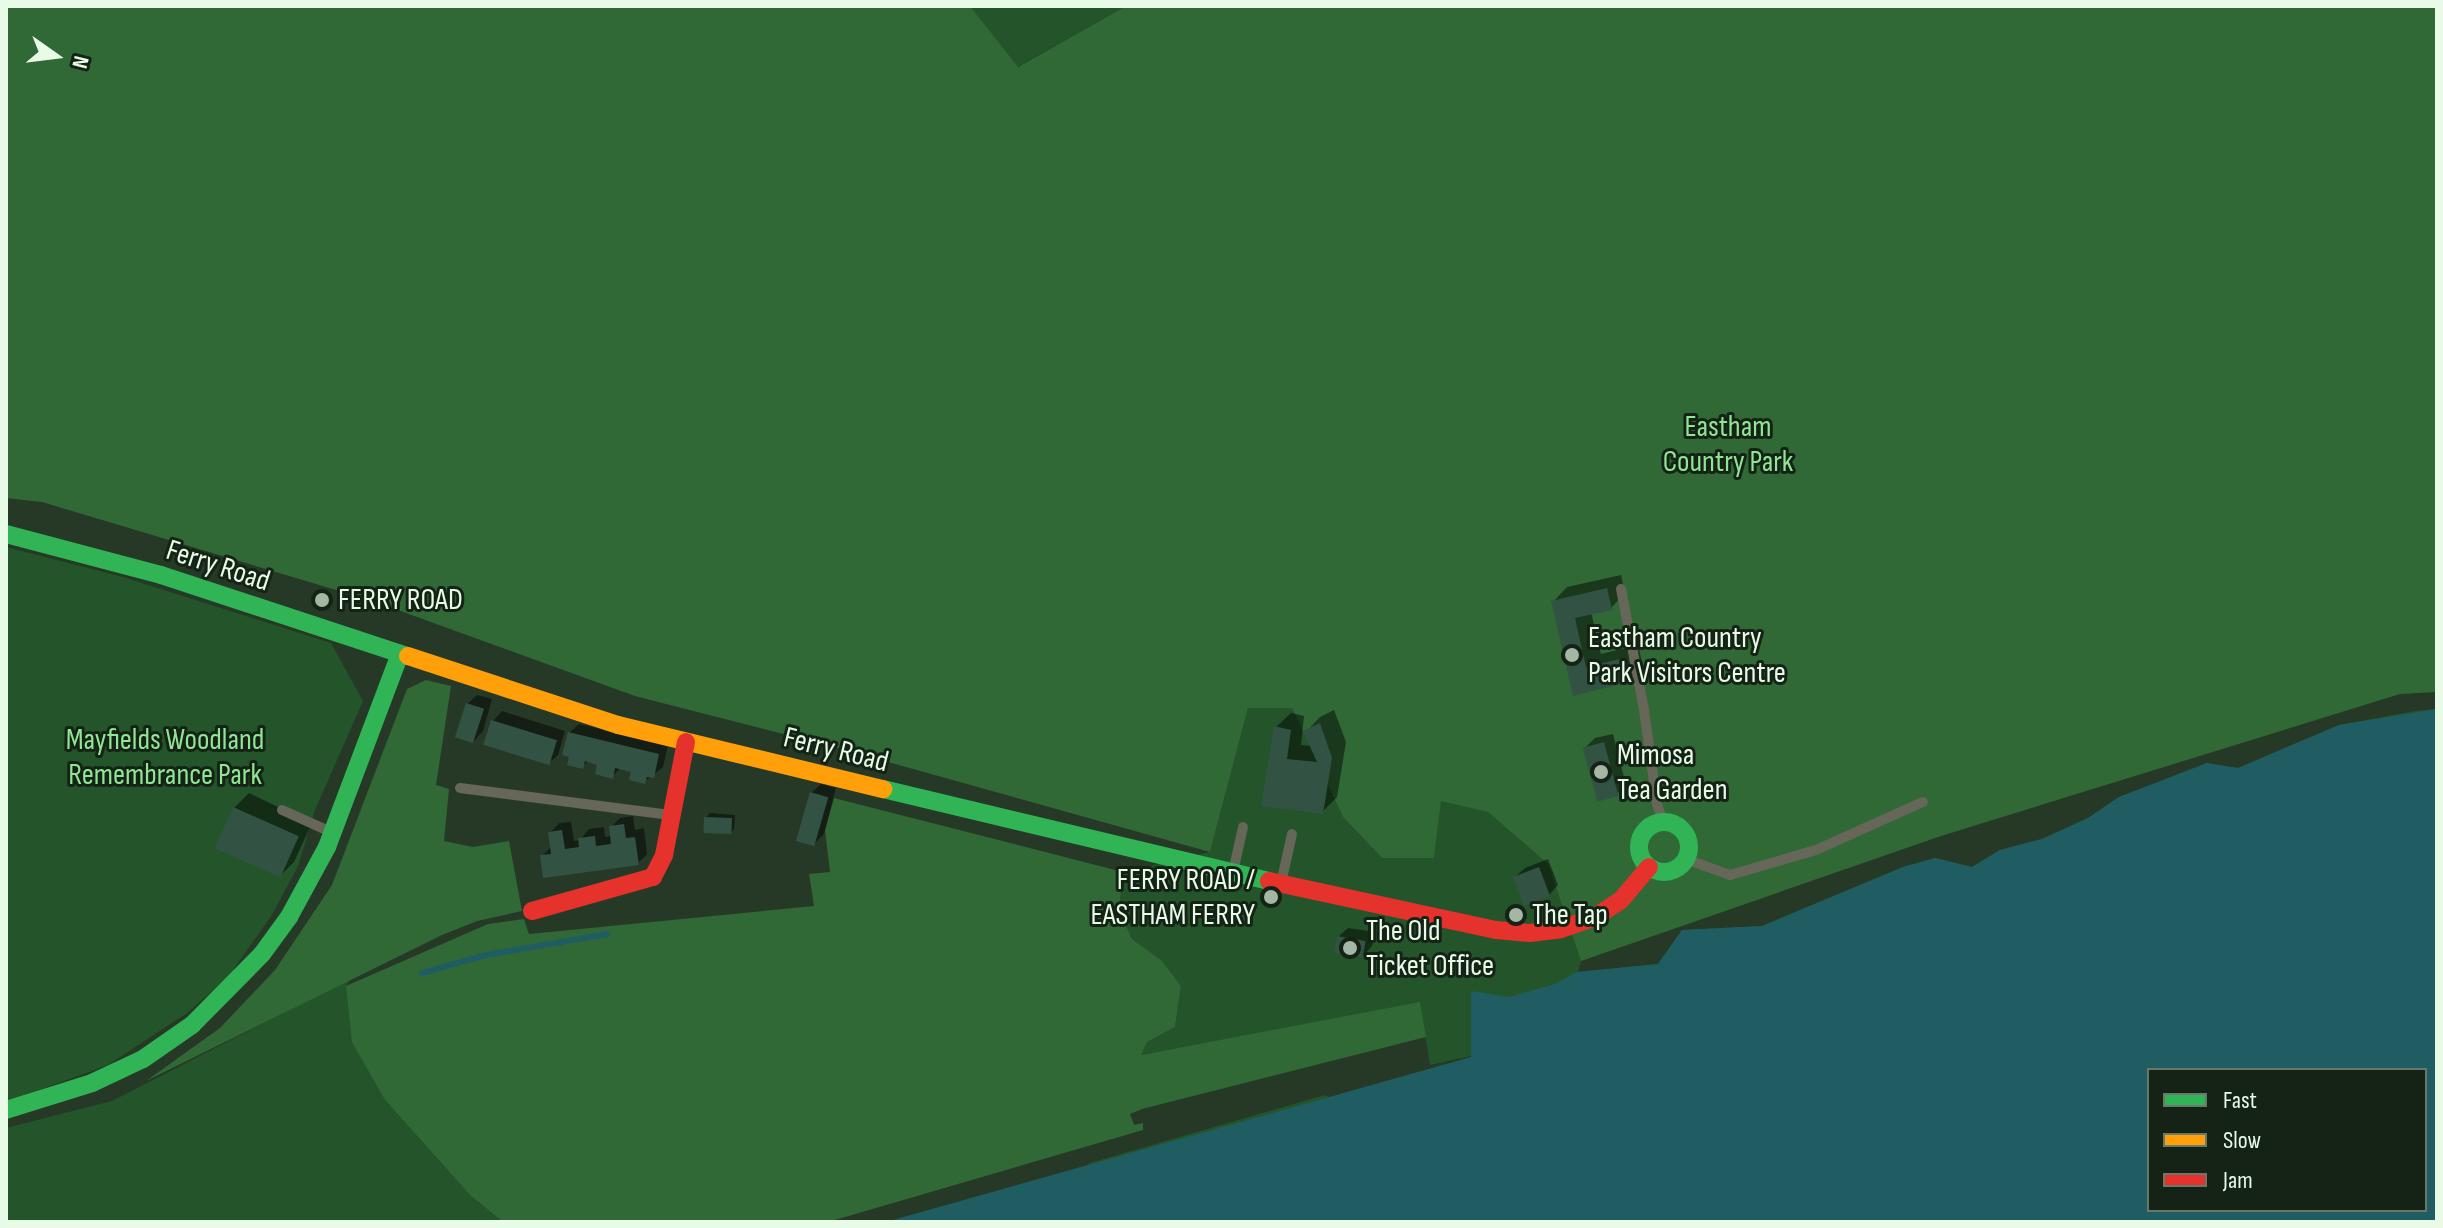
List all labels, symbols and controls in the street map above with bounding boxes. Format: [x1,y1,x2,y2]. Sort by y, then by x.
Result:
north arrow [16,16,96,96]
text: N [65,53,94,71]
park label: Eastham Country Park [1663,409,1793,480]
street label: Ferry Road [162,532,274,600]
place label: FERRY ROAD [338,582,463,618]
marker: FERRY ROAD [313,591,331,609]
place label: Eastham Country Park Visitors Centre [1588,620,1786,690]
marker: Eastham Country Park Visitors Centre [1563,646,1581,664]
street label: Ferry Road [780,720,892,780]
park label: Mayfields Woodland Remembrance Park [66,722,264,792]
place label: Mimosa Tea Garden [1617,737,1727,808]
marker: Mimosa Tea Garden [1592,763,1610,781]
place label: FERRY ROAD / EASTHAM FERRY [1091,862,1255,932]
marker: FERRY ROAD / EASTHAM FERRY [1262,888,1280,906]
place label: The Tap [1532,897,1608,933]
marker: The Tap [1507,906,1525,924]
place label: The Old Ticket Office [1366,913,1494,984]
marker: The Old Ticket Office [1341,939,1359,957]
legend [2147,1068,2427,1212]
text: Fast [2223,1086,2257,1115]
text: Slow [2223,1126,2261,1155]
text: Jam [2223,1166,2253,1195]

